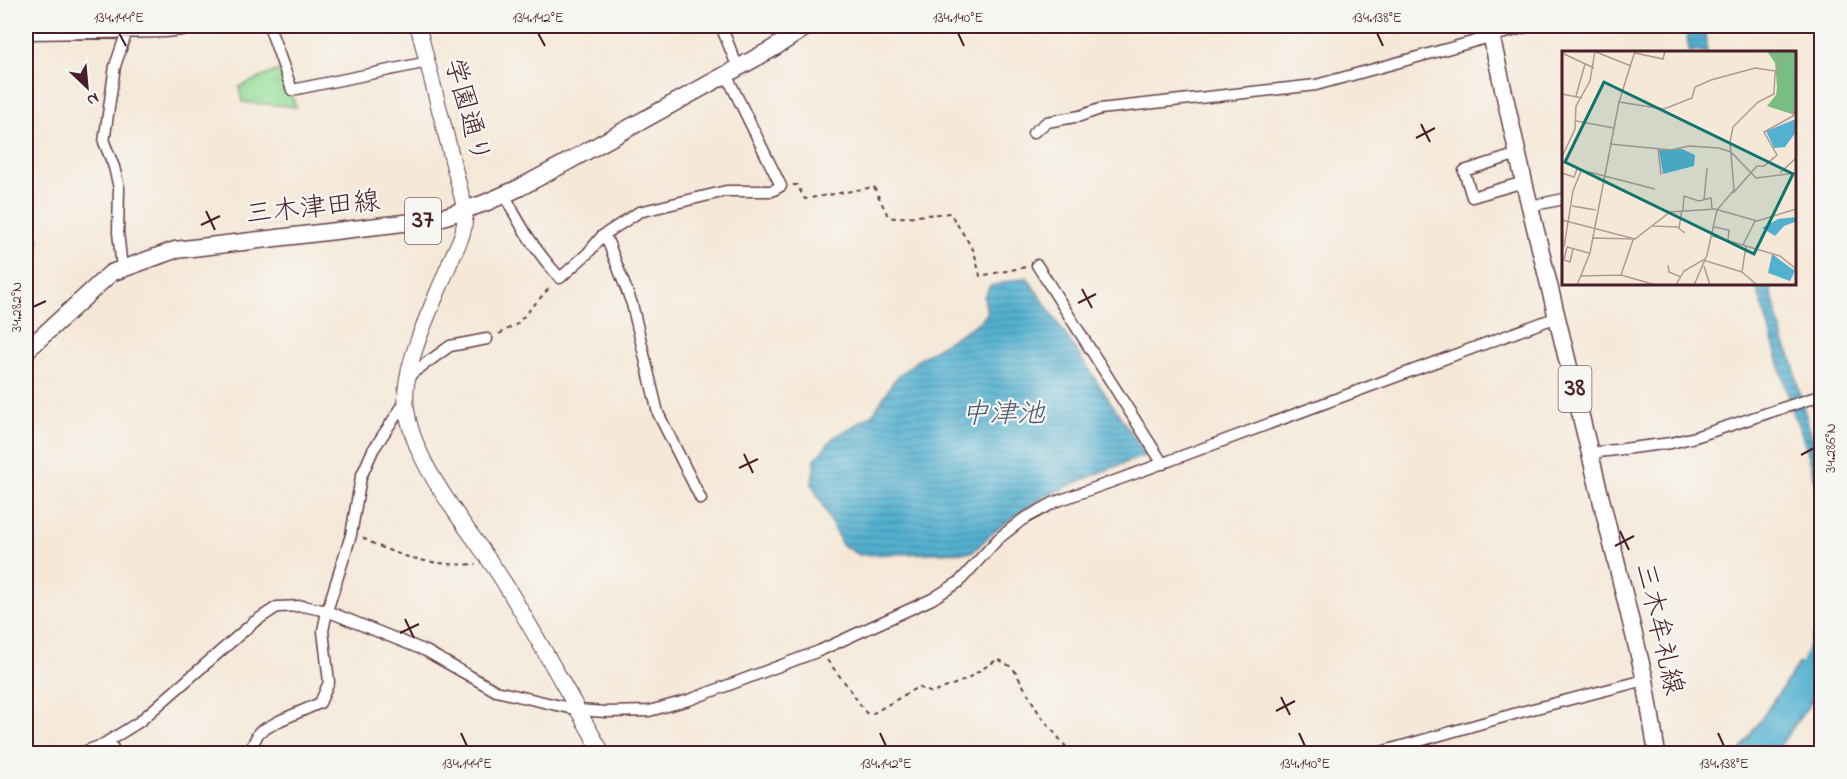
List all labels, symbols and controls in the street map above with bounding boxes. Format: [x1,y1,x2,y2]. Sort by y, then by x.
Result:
text: 134.144°E [94,7,144,29]
text: 134.142°E [512,7,564,29]
text: 134.140°E [933,7,983,29]
text: 134.138°E [1352,7,1402,29]
inset map [1562,51,1796,285]
street label: 学園通り [433,54,499,168]
north arrow [57,57,117,117]
text: N [82,86,103,112]
street label: 三木津田線 [244,183,382,235]
road number: 37 [405,198,441,244]
text: 34.282°N [6,282,28,332]
road number: 38 [1558,366,1592,412]
water label: 中津池 [961,395,1046,436]
text: 34.286°N [1820,423,1842,473]
street label: 三木牟礼線 [1624,559,1692,699]
text: 134.144°E [442,753,492,775]
text: 134.142°E [860,753,912,775]
text: 134.140°E [1280,753,1330,775]
text: 134.138°E [1699,753,1749,775]

